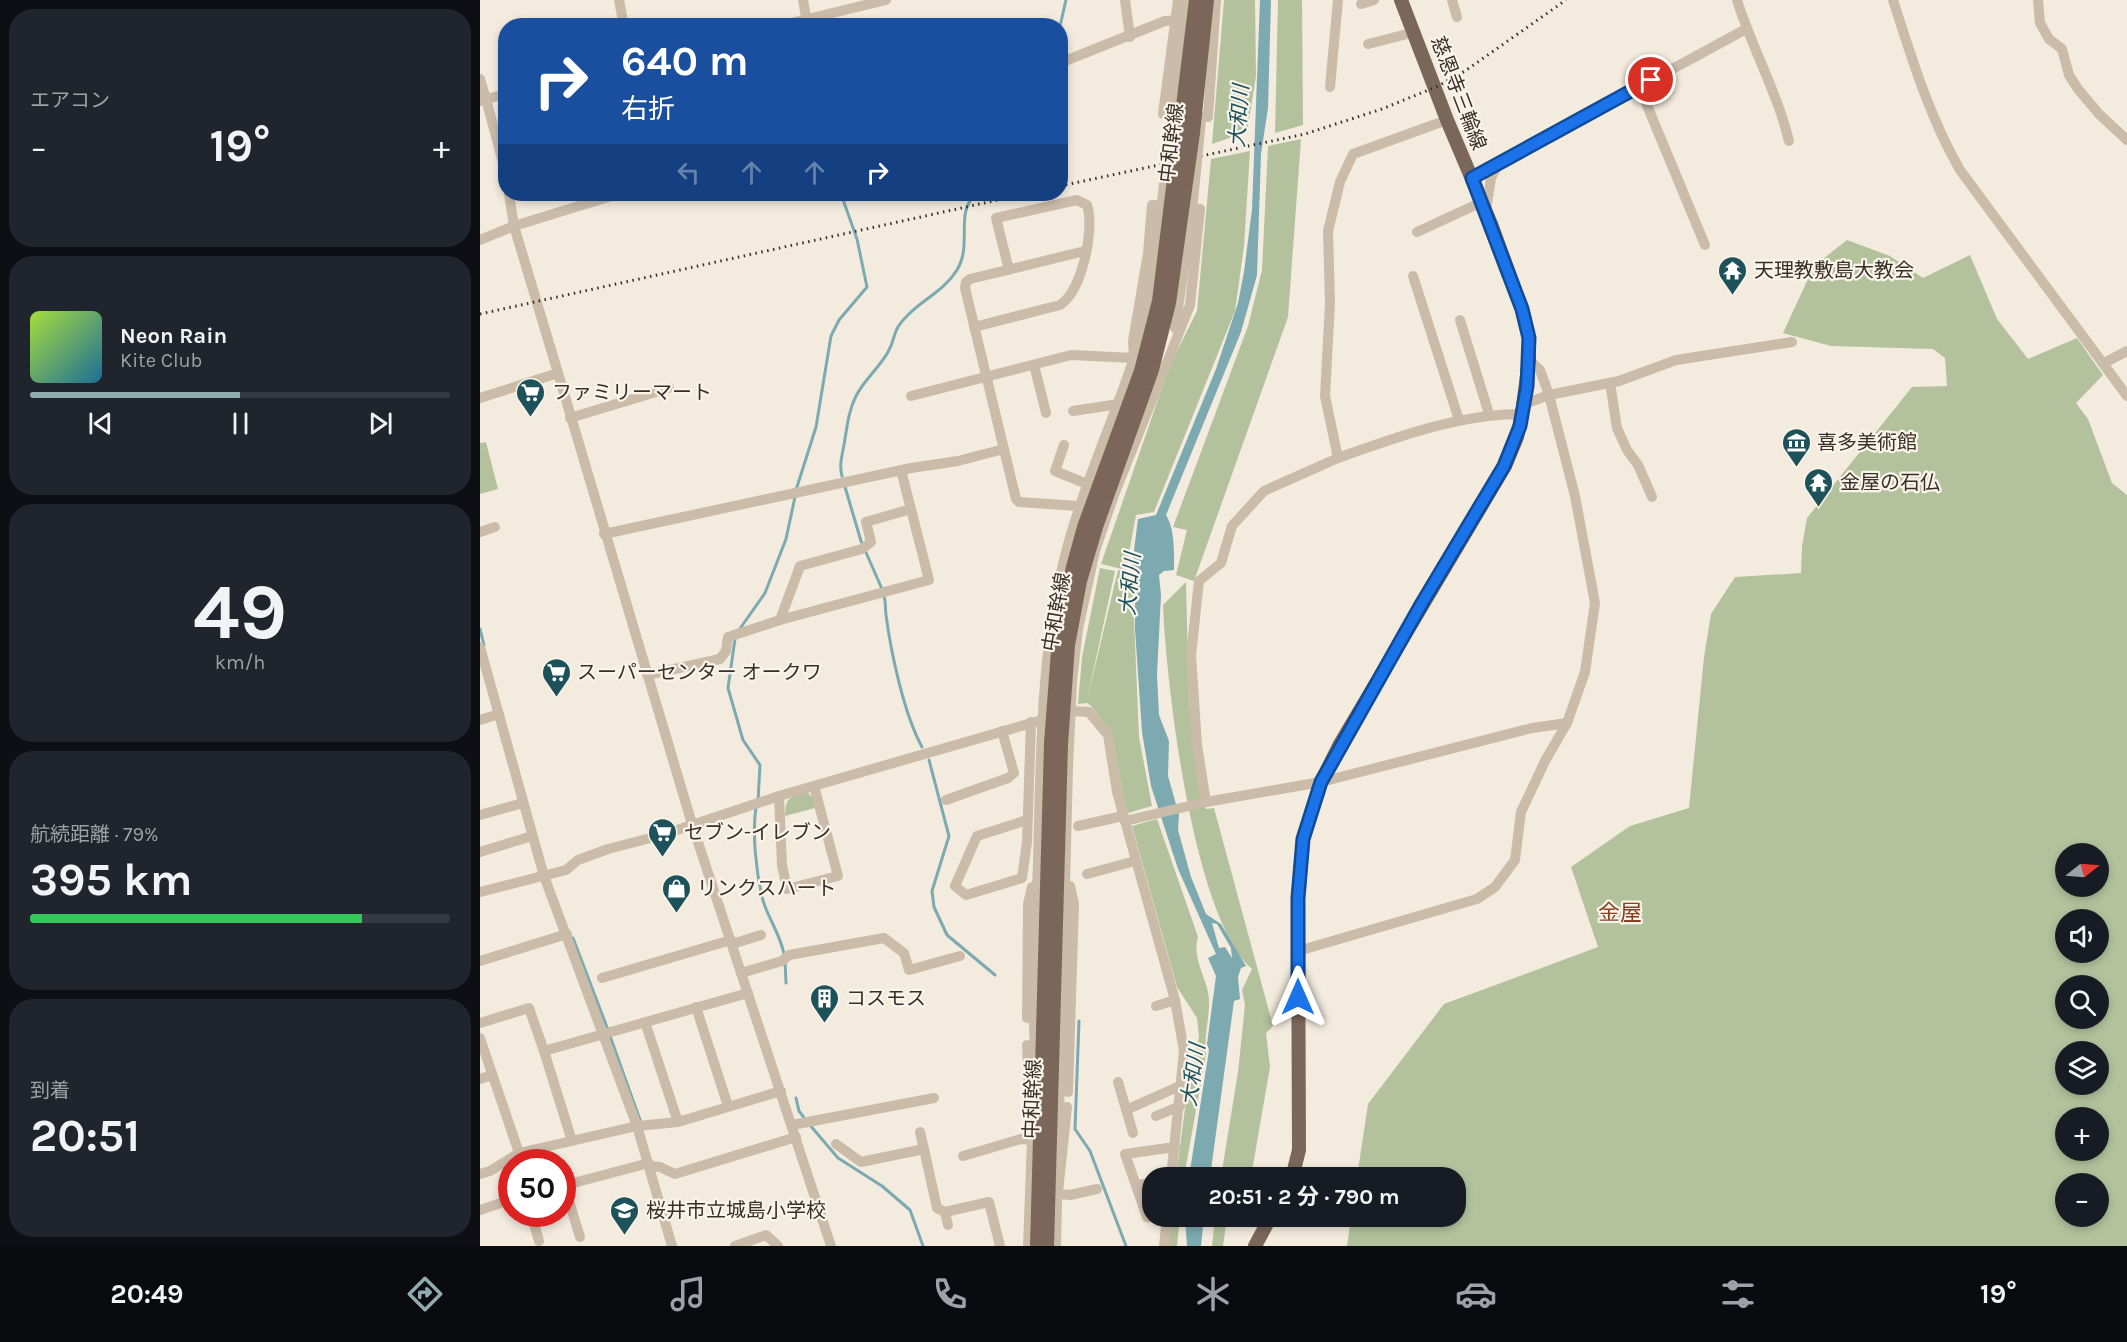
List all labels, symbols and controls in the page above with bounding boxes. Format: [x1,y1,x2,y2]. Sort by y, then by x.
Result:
street label: 慈恩寺三輪線 [1426,33,1491,153]
text: 640 m [621,36,749,86]
icon: right [522,42,600,120]
pin [1625,54,1676,105]
icon: arrive [1634,63,1667,96]
water label: 大和川 [1225,82,1253,148]
text: エアコン [30,89,110,112]
text: 右折 [621,93,675,125]
street label: 中和幹線 [1155,102,1188,184]
text: 19° [210,120,270,172]
text: − [30,128,47,166]
text: + [433,128,450,166]
icon: left [672,156,705,189]
icon: ahead [735,156,768,189]
icon: ahead [798,156,831,189]
icon: right [861,156,894,189]
temple icon: 天理教敷島大教会 [1717,254,1749,296]
place label: 天理教敷島大教会 [1754,259,1914,282]
text: Neon Rain [120,323,227,349]
text: Kite Club [120,349,202,372]
supermarket icon: ファミリーマート [515,376,547,418]
place label: ファミリーマート [552,381,712,404]
icon: previous [84,407,117,440]
icon: pause [224,407,257,440]
icon: next [364,407,397,440]
museum icon: 喜多美術館 [1780,426,1812,468]
place label: 喜多美術館 [1817,431,1917,454]
temple icon: 金屋の石仏 [1803,466,1835,508]
place label: 金屋の石仏 [1840,471,1940,494]
water label: 大和川 [1115,550,1145,616]
text: 49 [193,566,287,658]
street label: 中和幹線 [1038,571,1075,653]
text: km/h [215,651,265,674]
supermarket icon: スーパーセンター オークワ [540,656,572,698]
place label: スーパーセンター オークワ [577,661,822,684]
supermarket icon: セブン-イレブン [647,816,679,858]
place label: セブン-イレブン [684,821,831,844]
text: 航続距離 · 79% [30,823,159,846]
north arrow [2055,843,2109,897]
map controls [2055,843,2109,1227]
text: 395 km [30,854,192,906]
shop icon: リンクスハート [660,872,692,914]
place label: リンクスハート [697,877,836,900]
district label: 金屋 [1598,900,1642,926]
button: sound [2055,909,2109,963]
position arrow [1266,965,1330,1029]
button: search [2055,975,2109,1029]
building icon: コスモス [809,982,841,1024]
place label: コスモス [846,987,926,1010]
water label: 大和川 [1177,1040,1210,1108]
button: layers [2055,1041,2109,1095]
street label: 中和幹線 [1020,1059,1045,1139]
text: 到着 [30,1079,70,1102]
button: + [2055,1107,2109,1161]
text: 20:51 [30,1110,140,1162]
speed limit sign: 50 [498,1149,576,1227]
button: − [2055,1173,2109,1227]
text: 20:51 · 2 分 · 790 m [1208,1184,1400,1210]
school or university icon: 桜井市立城島小学校 [609,1194,641,1236]
place label: 桜井市立城島小学校 [646,1199,826,1222]
icon: directions [404,1273,446,1315]
icon: music [667,1273,709,1315]
icon: phone [929,1273,971,1315]
icon: climate [1192,1273,1234,1315]
icon: car [1455,1273,1497,1315]
icon: filters [1717,1273,1759,1315]
text: 20:49 [110,1278,184,1310]
text: 19° [1980,1278,2017,1310]

